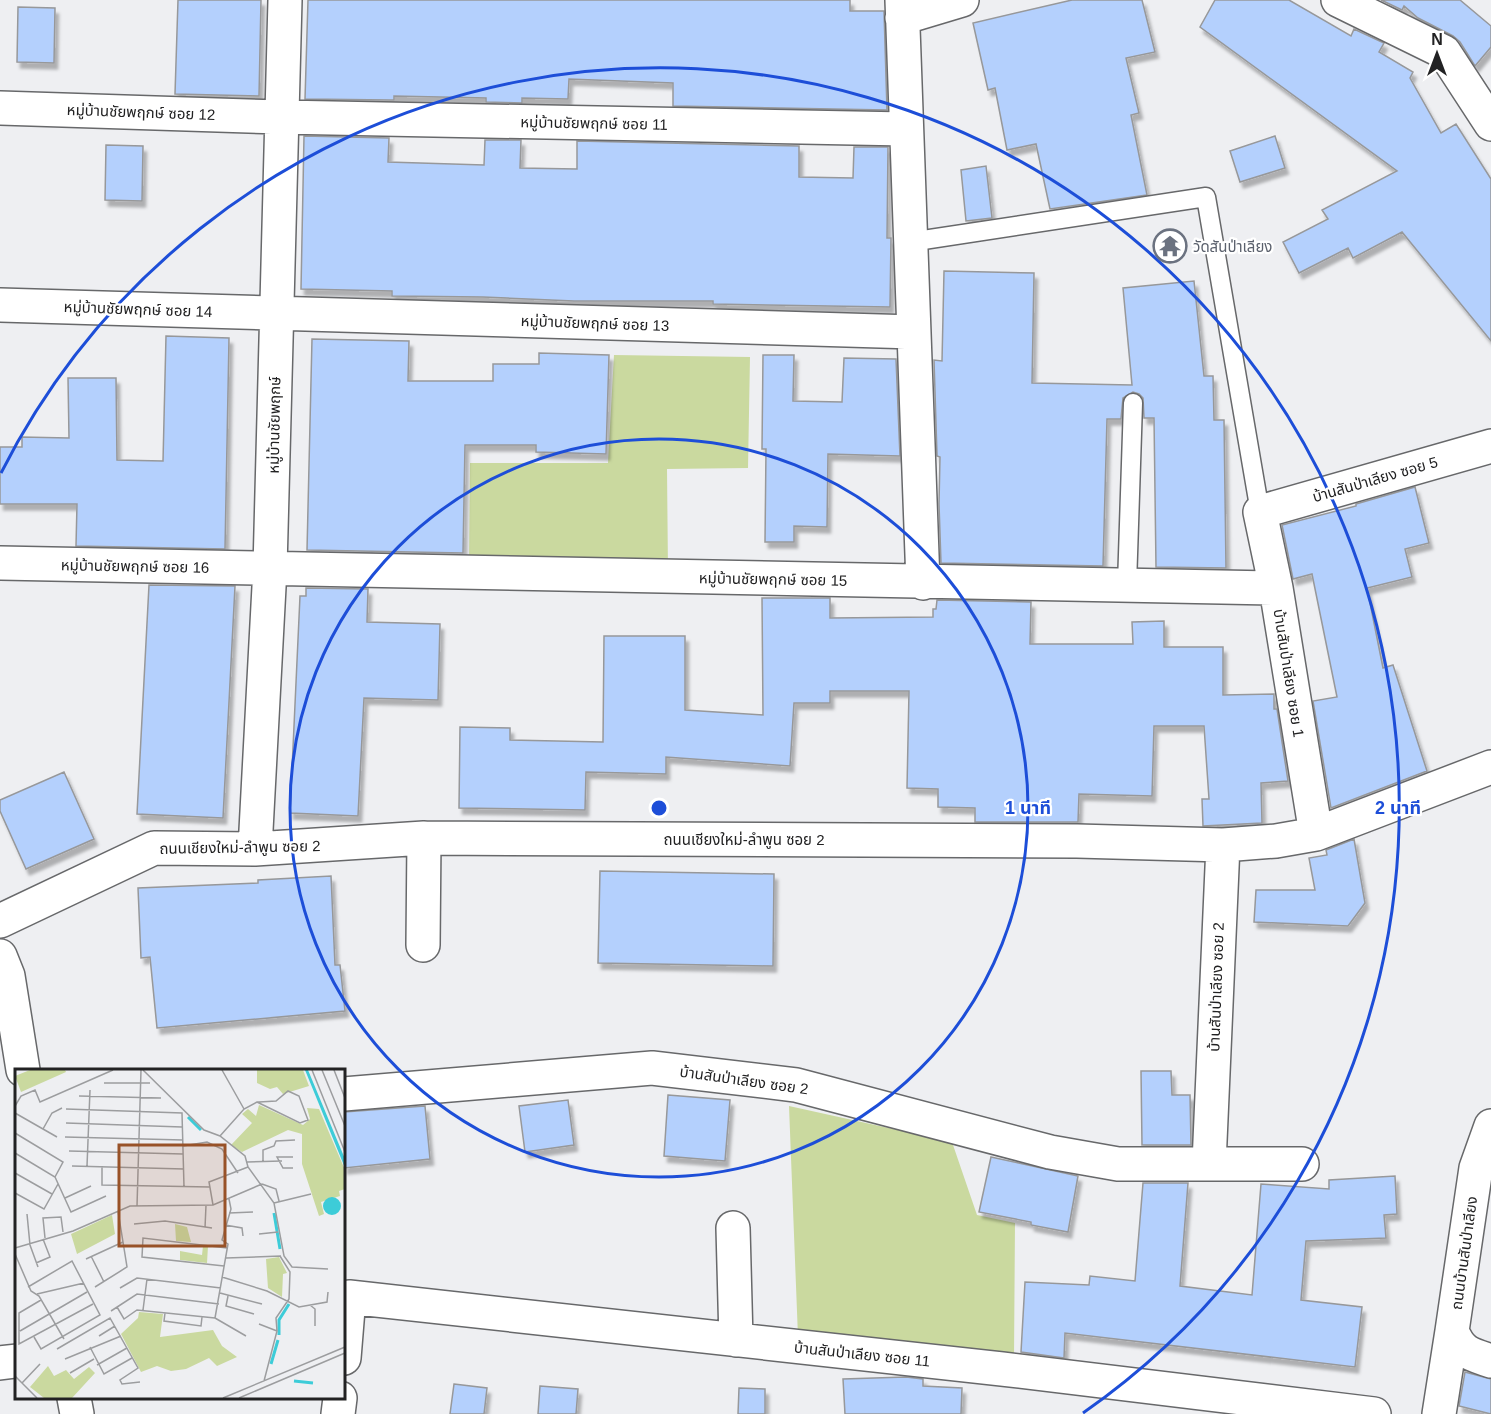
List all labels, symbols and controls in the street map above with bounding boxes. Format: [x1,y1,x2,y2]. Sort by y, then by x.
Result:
north arrow [1407,24,1467,84]
text: N [1431,31,1443,48]
street label: หมู่บ้านชัยพฤกษ์ ซอย 12 [66,101,215,124]
street label: หมู่บ้านชัยพฤกษ์ ซอย 11 [520,113,668,134]
temple icon: วัดสันป่าเลียง [1152,228,1188,264]
place label: วัดสันป่าเลียง [1193,238,1272,255]
street label: หมู่บ้านชัยพฤกษ์ ซอย 14 [63,298,212,321]
street label: หมู่บ้านชัยพฤกษ์ ซอย 13 [520,312,669,335]
street label: หมู่บ้านชัยพฤกษ์ [265,376,284,474]
street label: บ้านสันป่าเลียง ซอย 5 [1310,453,1440,505]
street label: หมู่บ้านชัยพฤกษ์ ซอย 16 [61,556,209,577]
street label: หมู่บ้านชัยพฤกษ์ ซอย 15 [699,569,847,590]
street label: บ้านสันป่าเลียง ซอย 1 [1270,608,1308,738]
centre of rings [649,798,669,818]
text: 1 นาที [1005,798,1051,818]
text: 2 นาที [1375,798,1421,818]
street label: ถนนเชียงใหม่-ลำพูน ซอย 2 [663,831,825,849]
street label: ถนนเชียงใหม่-ลำพูน ซอย 2 [159,837,321,858]
street label: บ้านสันป่าเลียง ซอย 2 [1205,922,1227,1052]
street label: บ้านสันป่าเลียง ซอย 2 [679,1063,809,1097]
inset map [15,1069,345,1399]
street label: ถนนบ้านสันป่าเลียง [1448,1195,1480,1311]
street label: บ้านสันป่าเลียง ซอย 11 [793,1338,931,1370]

